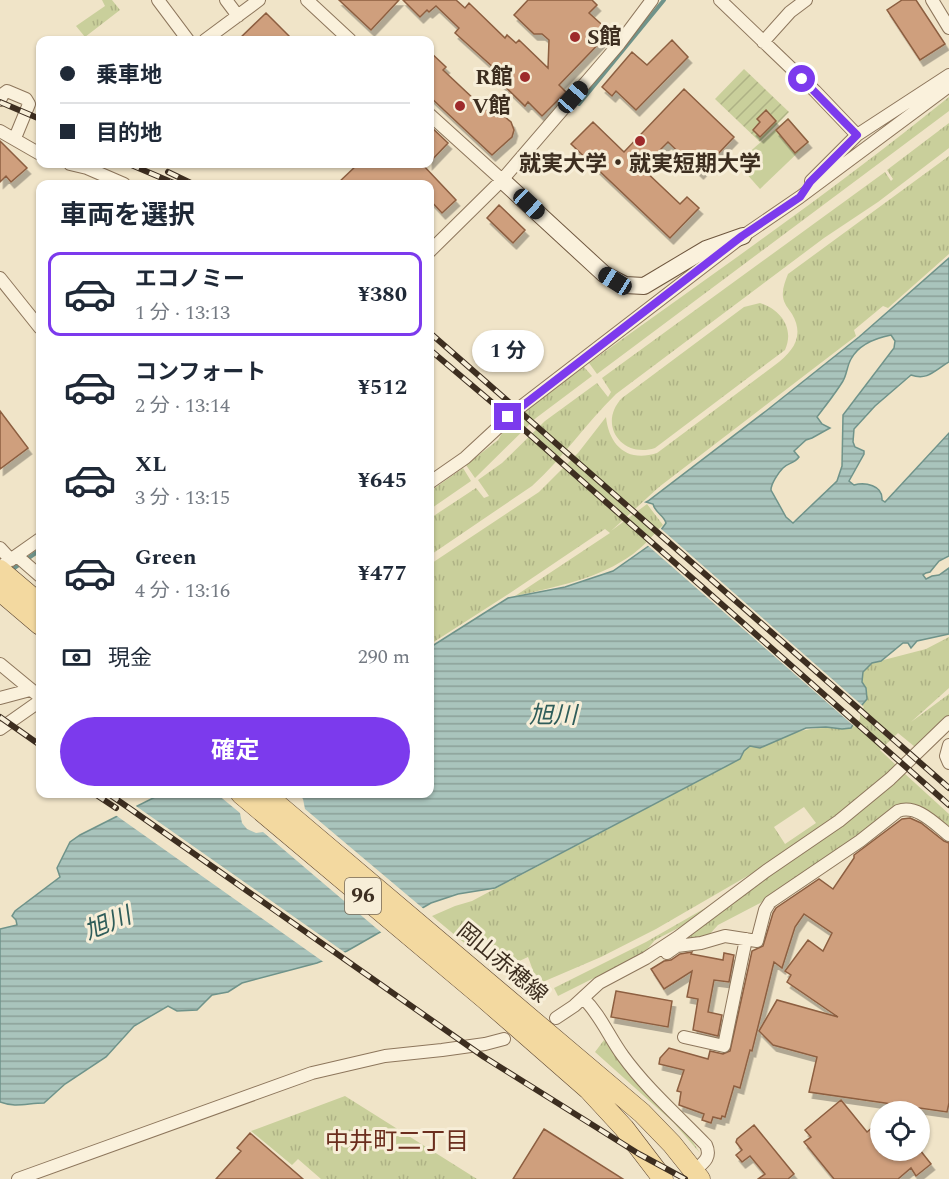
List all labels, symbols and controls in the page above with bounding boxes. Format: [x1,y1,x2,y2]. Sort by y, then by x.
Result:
place label: S館 [587,21,622,54]
marker: S館 [568,30,582,44]
text: 乗車地 [96,59,162,92]
place label: R館 [475,61,513,94]
route start [788,65,815,92]
marker: R館 [518,70,532,84]
car [554,78,592,116]
place label: V館 [472,90,511,123]
marker: V館 [453,99,467,113]
text: 目的地 [96,117,162,150]
marker: 就実大学・就実短期大学 [633,134,647,148]
place label: 就実大学・就実短期大学 [519,148,761,181]
car [510,185,548,223]
text: 車両を選択 [60,195,195,237]
text: エコノミー [135,263,245,296]
car [595,264,635,298]
icon: car [63,267,117,321]
text: ¥380 [358,278,407,311]
text: 1 分 · 13:13 [135,298,230,328]
callout: 1 分 [472,330,544,372]
text: 1 分 [490,336,526,366]
text: コンフォート [135,356,266,389]
icon: car [63,360,117,414]
text: ¥512 [358,371,407,404]
text: 2 分 · 13:14 [135,391,230,421]
route end [494,403,521,430]
text: XL [135,448,166,481]
icon: car [63,453,117,507]
text: ¥645 [358,464,407,497]
text: 3 分 · 13:15 [135,483,230,513]
text: Green [135,541,197,574]
icon: car [63,546,117,600]
text: ¥477 [358,557,407,590]
text: 4 分 · 13:16 [135,576,230,606]
icon: cash [60,641,93,674]
text: 現金 [108,642,152,675]
text: 290 m [358,642,410,672]
water label: 旭川 [529,698,580,734]
button: 確定 [60,717,410,786]
road number: 96 [345,878,381,914]
water label: 旭川 [79,897,140,950]
street label: 岡山赤穂線 [449,915,555,1011]
map controls [870,1101,930,1161]
button: locate [870,1101,930,1161]
district label: 中井町二丁目 [325,1124,469,1160]

